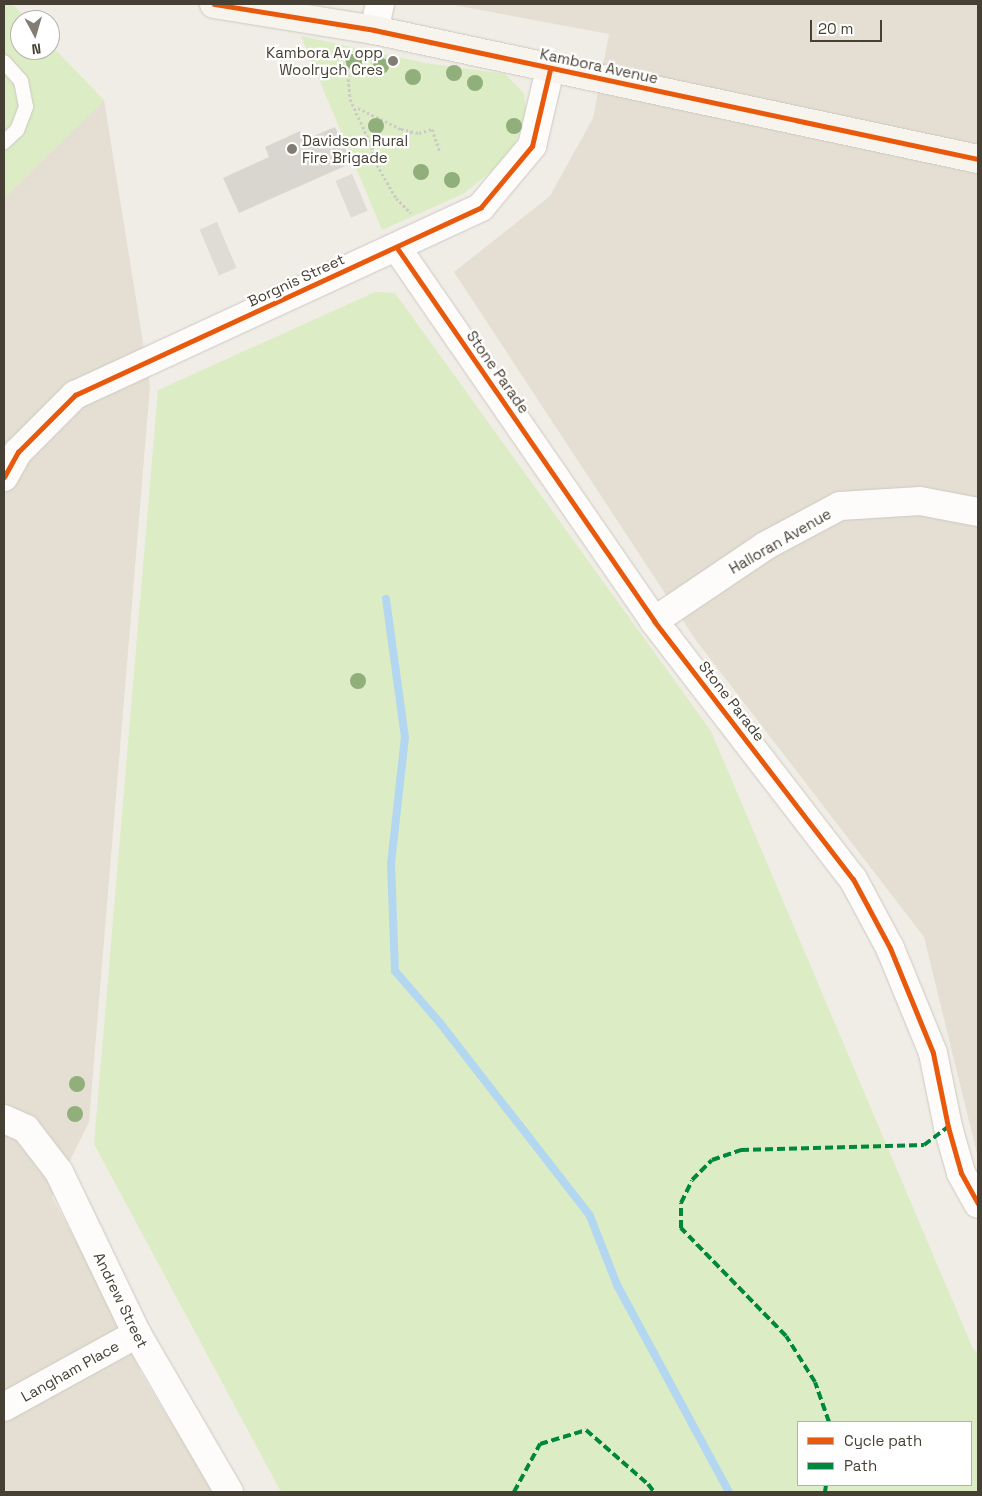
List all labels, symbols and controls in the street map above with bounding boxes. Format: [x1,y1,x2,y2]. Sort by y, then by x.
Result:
north arrow [10,10,60,60]
scale bar [812,10,884,42]
text: 20 m [818,19,853,38]
text: N [31,39,42,58]
place label: Kambora Av opp Woolrych Cres [266,43,383,78]
street label: Kambora Avenue [538,45,660,87]
marker: Kambora Av opp Woolrych Cres [387,55,399,67]
place label: Davidson Rural Fire Brigade [302,131,408,166]
marker: Davidson Rural Fire Brigade [286,143,298,155]
street label: Borgnis Street [245,250,347,310]
street label: Stone Parade [463,327,533,417]
street label: Halloran Avenue [726,504,834,578]
street label: Stone Parade [695,657,769,745]
street label: Andrew Street [90,1249,152,1351]
street label: Langham Place [18,1337,122,1405]
legend [797,1421,972,1486]
text: Cycle path [844,1431,922,1450]
text: Path [844,1456,877,1475]

